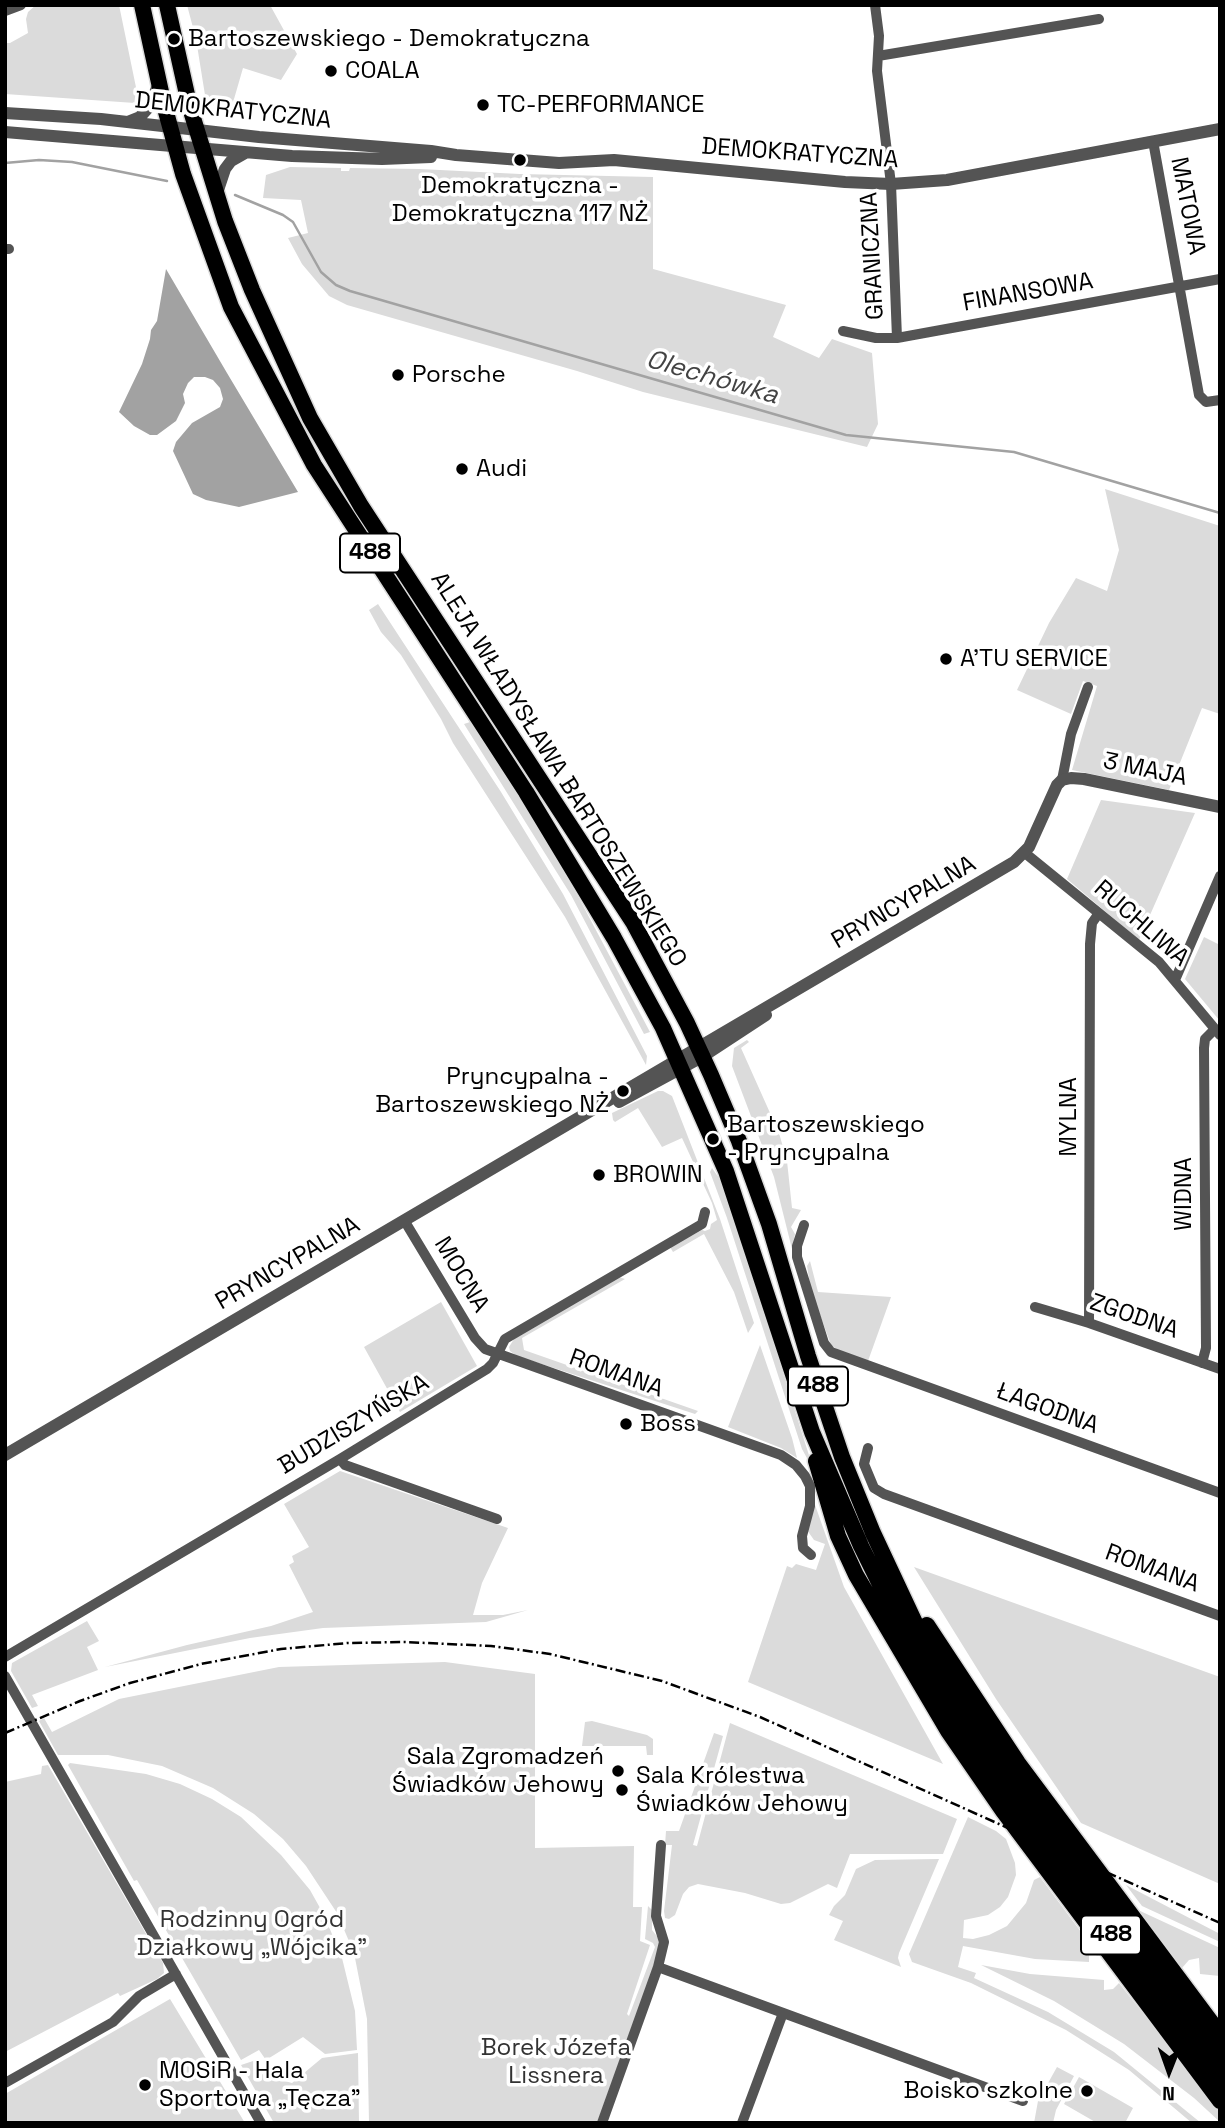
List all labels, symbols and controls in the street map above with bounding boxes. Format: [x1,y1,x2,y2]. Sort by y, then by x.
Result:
place label: Bartoszewskiego - Demokratyczna [188,25,590,53]
marker: Bartoszewskiego - Demokratyczna [166,31,182,47]
place label: COALA [345,57,420,85]
marker: COALA [323,63,339,79]
street label: DEMOKRATYCZNA [133,86,333,136]
place label: TC-PERFORMANCE [497,91,704,119]
marker: TC-PERFORMANCE [475,97,491,113]
street label: DEMOKRATYCZNA [700,133,900,175]
marker: Demokratyczna - Demokratyczna 117 NŻ [512,152,528,168]
street label: MATOWA [1163,155,1211,257]
place label: Demokratyczna - Demokratyczna 117 NŻ [392,172,648,228]
street label: GRANICZNA [855,191,891,321]
street label: FINANSOWA [961,267,1095,319]
water label: Olechówka [642,344,782,412]
place label: Porsche [412,361,506,389]
marker: Porsche [390,367,406,383]
place label: Audi [476,455,527,483]
marker: Audi [454,461,470,477]
road number: 488 [340,534,400,572]
street label: ALEJA WŁADYSŁAWA BARTOSZEWSKIEGO [424,567,692,973]
place label: A'TU SERVICE [960,645,1108,673]
marker: A'TU SERVICE [938,651,954,667]
street label: 3 MAJA [1100,747,1190,793]
street label: PRYNCYPALNA [827,850,981,956]
street label: RUCHLIWA [1088,875,1194,973]
place label: Pryncypalna - Bartoszewskiego NŻ [375,1063,609,1119]
street label: MYLNA [1055,1077,1083,1157]
marker: Pryncypalna - Bartoszewskiego NŻ [615,1083,631,1099]
place label: Bartoszewskiego - Pryncypalna [727,1111,925,1167]
marker: Bartoszewskiego - Pryncypalna [705,1131,721,1147]
street label: WIDNA [1170,1157,1198,1231]
place label: BROWIN [613,1161,703,1189]
marker: BROWIN [591,1167,607,1183]
street label: PRYNCYPALNA [211,1211,365,1317]
street label: MOCNA [427,1232,495,1318]
street label: ZGODNA [1086,1288,1182,1346]
street label: ROMANA [565,1344,667,1404]
road number: 488 [788,1366,848,1406]
street label: BUDZISZYŃSKA [273,1369,435,1481]
street label: ŁAGODNA [992,1377,1102,1441]
place label: Boss [640,1410,696,1438]
marker: Boss [618,1416,634,1432]
street label: ROMANA [1101,1539,1203,1599]
place label: Sala Zgromadzeń Świadków Jehowy [392,1743,604,1799]
place label: Sala Królestwa Świadków Jehowy [636,1762,848,1818]
marker: Sala Zgromadzeń Świadków Jehowy [610,1763,626,1779]
marker: Sala Królestwa Świadków Jehowy [614,1782,630,1798]
park label: Rodzinny Ogród Działkowy „Wójcika” [137,1906,367,1962]
road number: 488 [1081,1916,1141,1954]
park label: Borek Józefa Lissnera [481,2034,631,2090]
north arrow [1134,2037,1204,2107]
place label: MOSiR - Hala Sportowa „Tęcza” [159,2057,361,2113]
marker: MOSiR - Hala Sportowa „Tęcza” [137,2077,153,2093]
place label: Boisko szkolne [903,2077,1073,2105]
text: N [1162,2081,1175,2106]
marker: Boisko szkolne [1079,2083,1095,2099]

